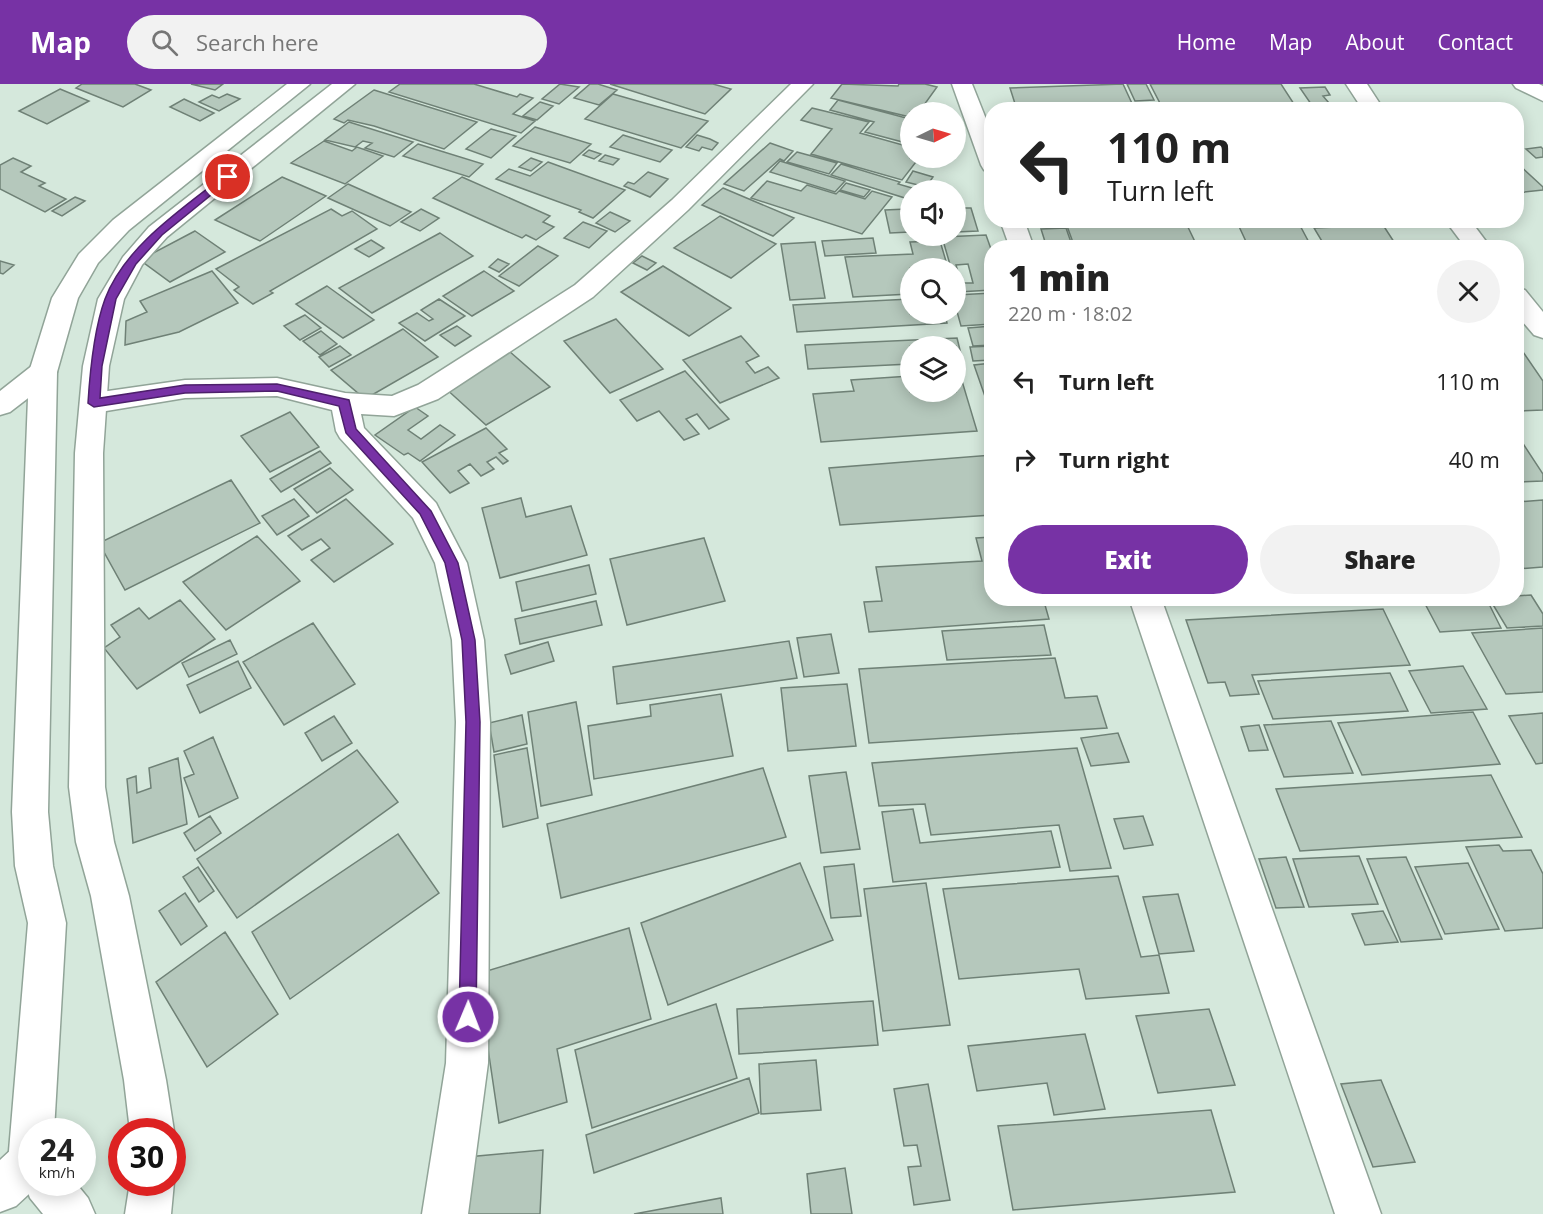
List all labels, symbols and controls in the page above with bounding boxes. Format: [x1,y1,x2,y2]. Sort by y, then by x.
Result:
search box [127,15,547,69]
text: Map [30,23,91,61]
icon: search [148,26,181,59]
text: Search here [196,27,319,57]
text: Home [1177,28,1236,56]
text: Map [1269,28,1312,56]
text: About [1345,28,1405,56]
text: Contact [1438,28,1513,56]
north arrow [900,102,966,168]
map controls [900,102,966,402]
text: 110 m [1107,118,1231,175]
icon: left [1008,126,1086,204]
pin [202,151,253,202]
icon: arrive [211,160,244,193]
text: Turn left [1107,172,1214,209]
button: sound [900,180,966,246]
text: 1 min [1008,253,1110,302]
button: search [900,258,966,324]
button: close [1437,260,1500,323]
text: 220 m · 18:02 [1008,300,1133,327]
button: layers [900,336,966,402]
icon: left [1008,365,1041,398]
text: Turn left [1059,366,1154,396]
text: 110 m [1436,366,1500,396]
icon: right [1008,443,1041,476]
text: Turn right [1059,444,1170,474]
text: 40 m [1449,444,1500,474]
button: Exit [1008,525,1248,594]
button: Share [1260,525,1500,594]
position arrow [436,985,500,1049]
speed limit sign: 30 [108,1118,186,1196]
text: 24 [40,1129,74,1170]
text: km/h [39,1162,75,1182]

